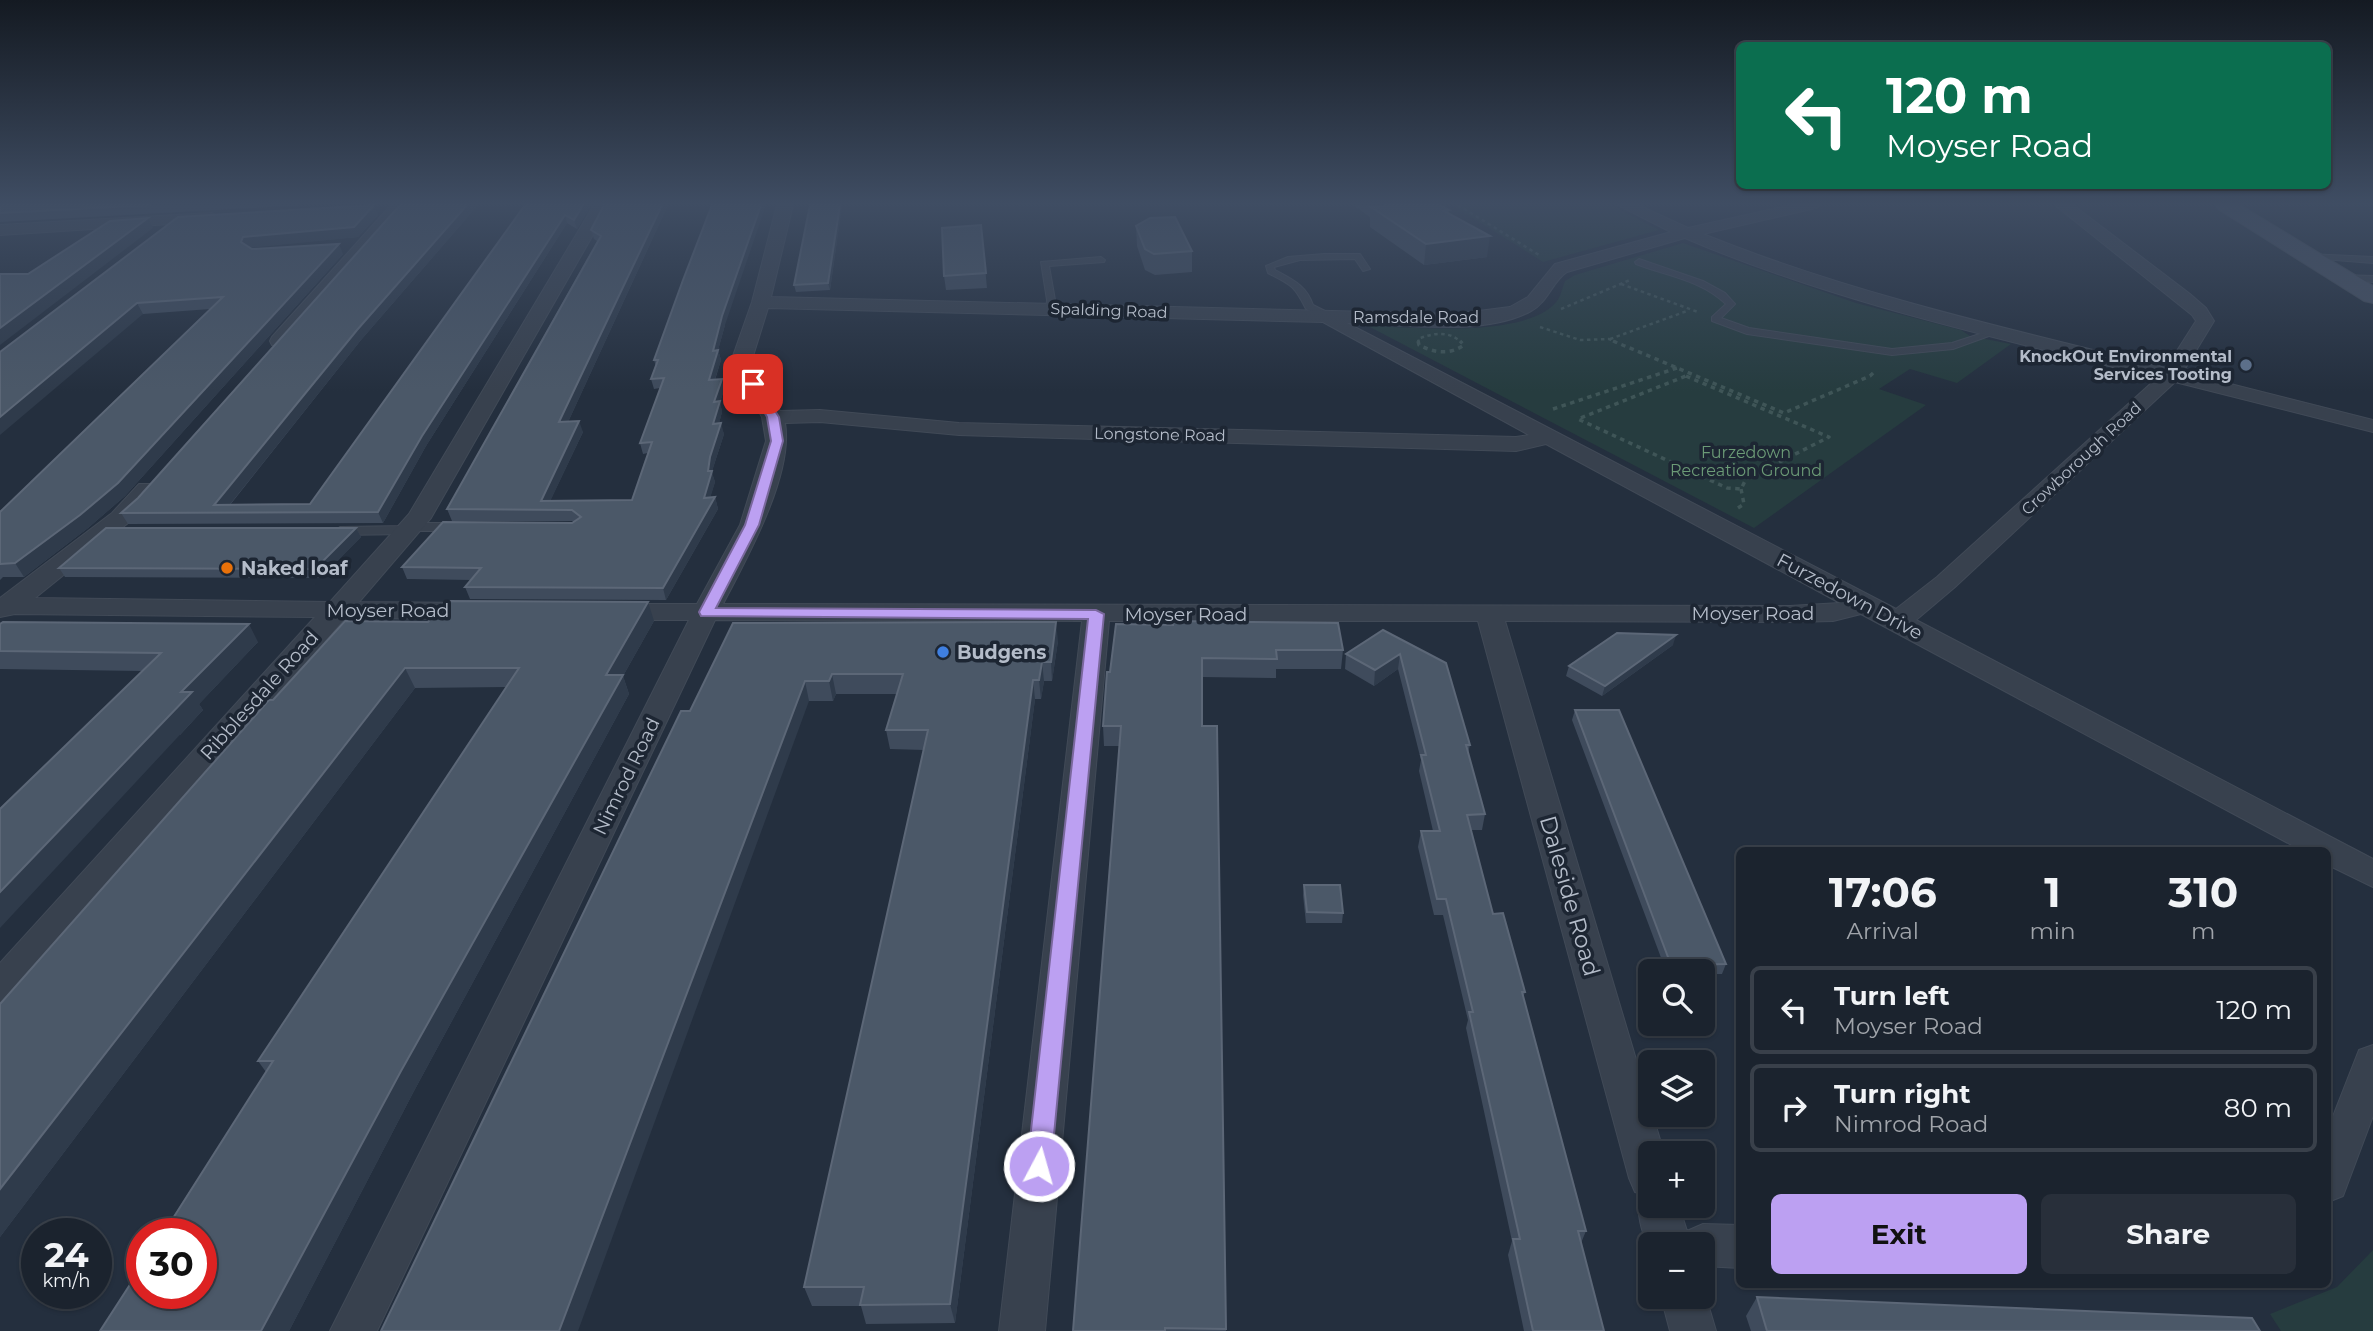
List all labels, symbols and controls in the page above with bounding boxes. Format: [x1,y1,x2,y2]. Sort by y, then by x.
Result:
text: 120 m [1886,66,2033,125]
icon: left [1771,70,1862,161]
text: Moyser Road [1886,126,2093,165]
street label: Spalding Road [1050,299,1168,322]
street label: Ramsdale Road [1353,308,1479,327]
place label: KnockOut Environmental Services Tooting [2019,347,2232,384]
pin [723,354,783,414]
marker: KnockOut Environmental Services Tooting [2238,357,2254,373]
icon: arrive [734,365,772,403]
street label: Crowborough Road [2017,398,2145,519]
street label: Longstone Road [1094,424,1226,445]
park label: Furzedown Recreation Ground [1670,443,1822,480]
street label: Furzedown Drive [1773,548,1927,645]
place label: Naked loaf [241,557,348,580]
marker: Naked loaf [219,560,235,576]
street label: Moyser Road [327,599,450,622]
street label: Moyser Road [1692,602,1815,625]
street label: Moyser Road [1125,603,1248,626]
street label: Ribblesdale Road [195,626,323,765]
place label: Budgens [957,641,1046,664]
marker: Budgens [935,644,951,660]
street label: Nimrod Road [588,714,665,839]
street label: Daleside Road [1534,812,1606,980]
text: 17:06 [1829,866,1937,918]
text: 1 [2044,866,2061,918]
text: 310 [2168,866,2238,918]
text: Arrival [1846,917,1919,945]
text: min [2029,917,2076,945]
text: m [2191,917,2215,945]
map controls [1638,959,1715,1309]
button: search [1638,959,1715,1036]
text: Turn left [1834,980,1950,1012]
icon: left [1775,991,1813,1029]
text: 120 m [2216,994,2292,1026]
text: Moyser Road [1834,1012,1983,1040]
button: layers [1638,1050,1715,1127]
text: Turn right [1834,1078,1970,1110]
icon: right [1775,1089,1813,1127]
text: 80 m [2224,1092,2292,1124]
text: Nimrod Road [1834,1110,1988,1138]
position arrow [1002,1129,1076,1203]
button: + [1638,1141,1715,1218]
button: Exit [1771,1194,2027,1274]
button: Share [2041,1194,2296,1274]
speed limit sign: 30 [126,1218,217,1309]
button: − [1638,1232,1715,1309]
text: 24 [44,1233,89,1276]
text: km/h [42,1270,91,1292]

